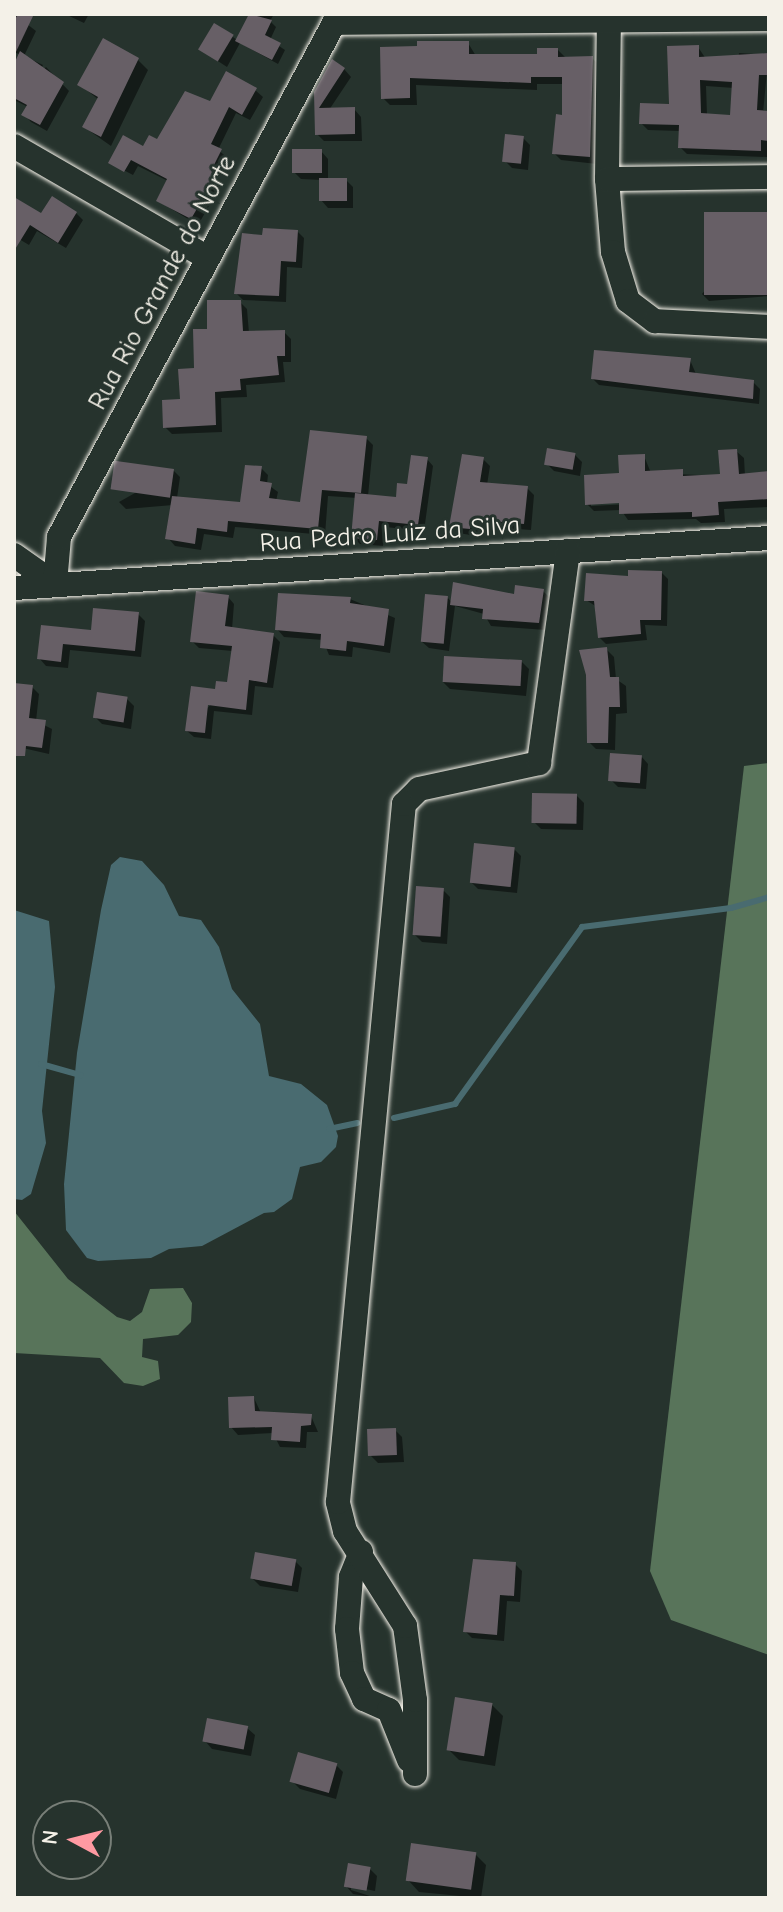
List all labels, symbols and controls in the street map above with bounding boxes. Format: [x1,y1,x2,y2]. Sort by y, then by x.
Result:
street label: Rua Rio Grande do Norte [83,150,243,416]
street label: Rua Pedro Luiz da Silva [259,510,521,560]
north arrow [32,1800,112,1880]
text: N [36,1829,64,1846]

